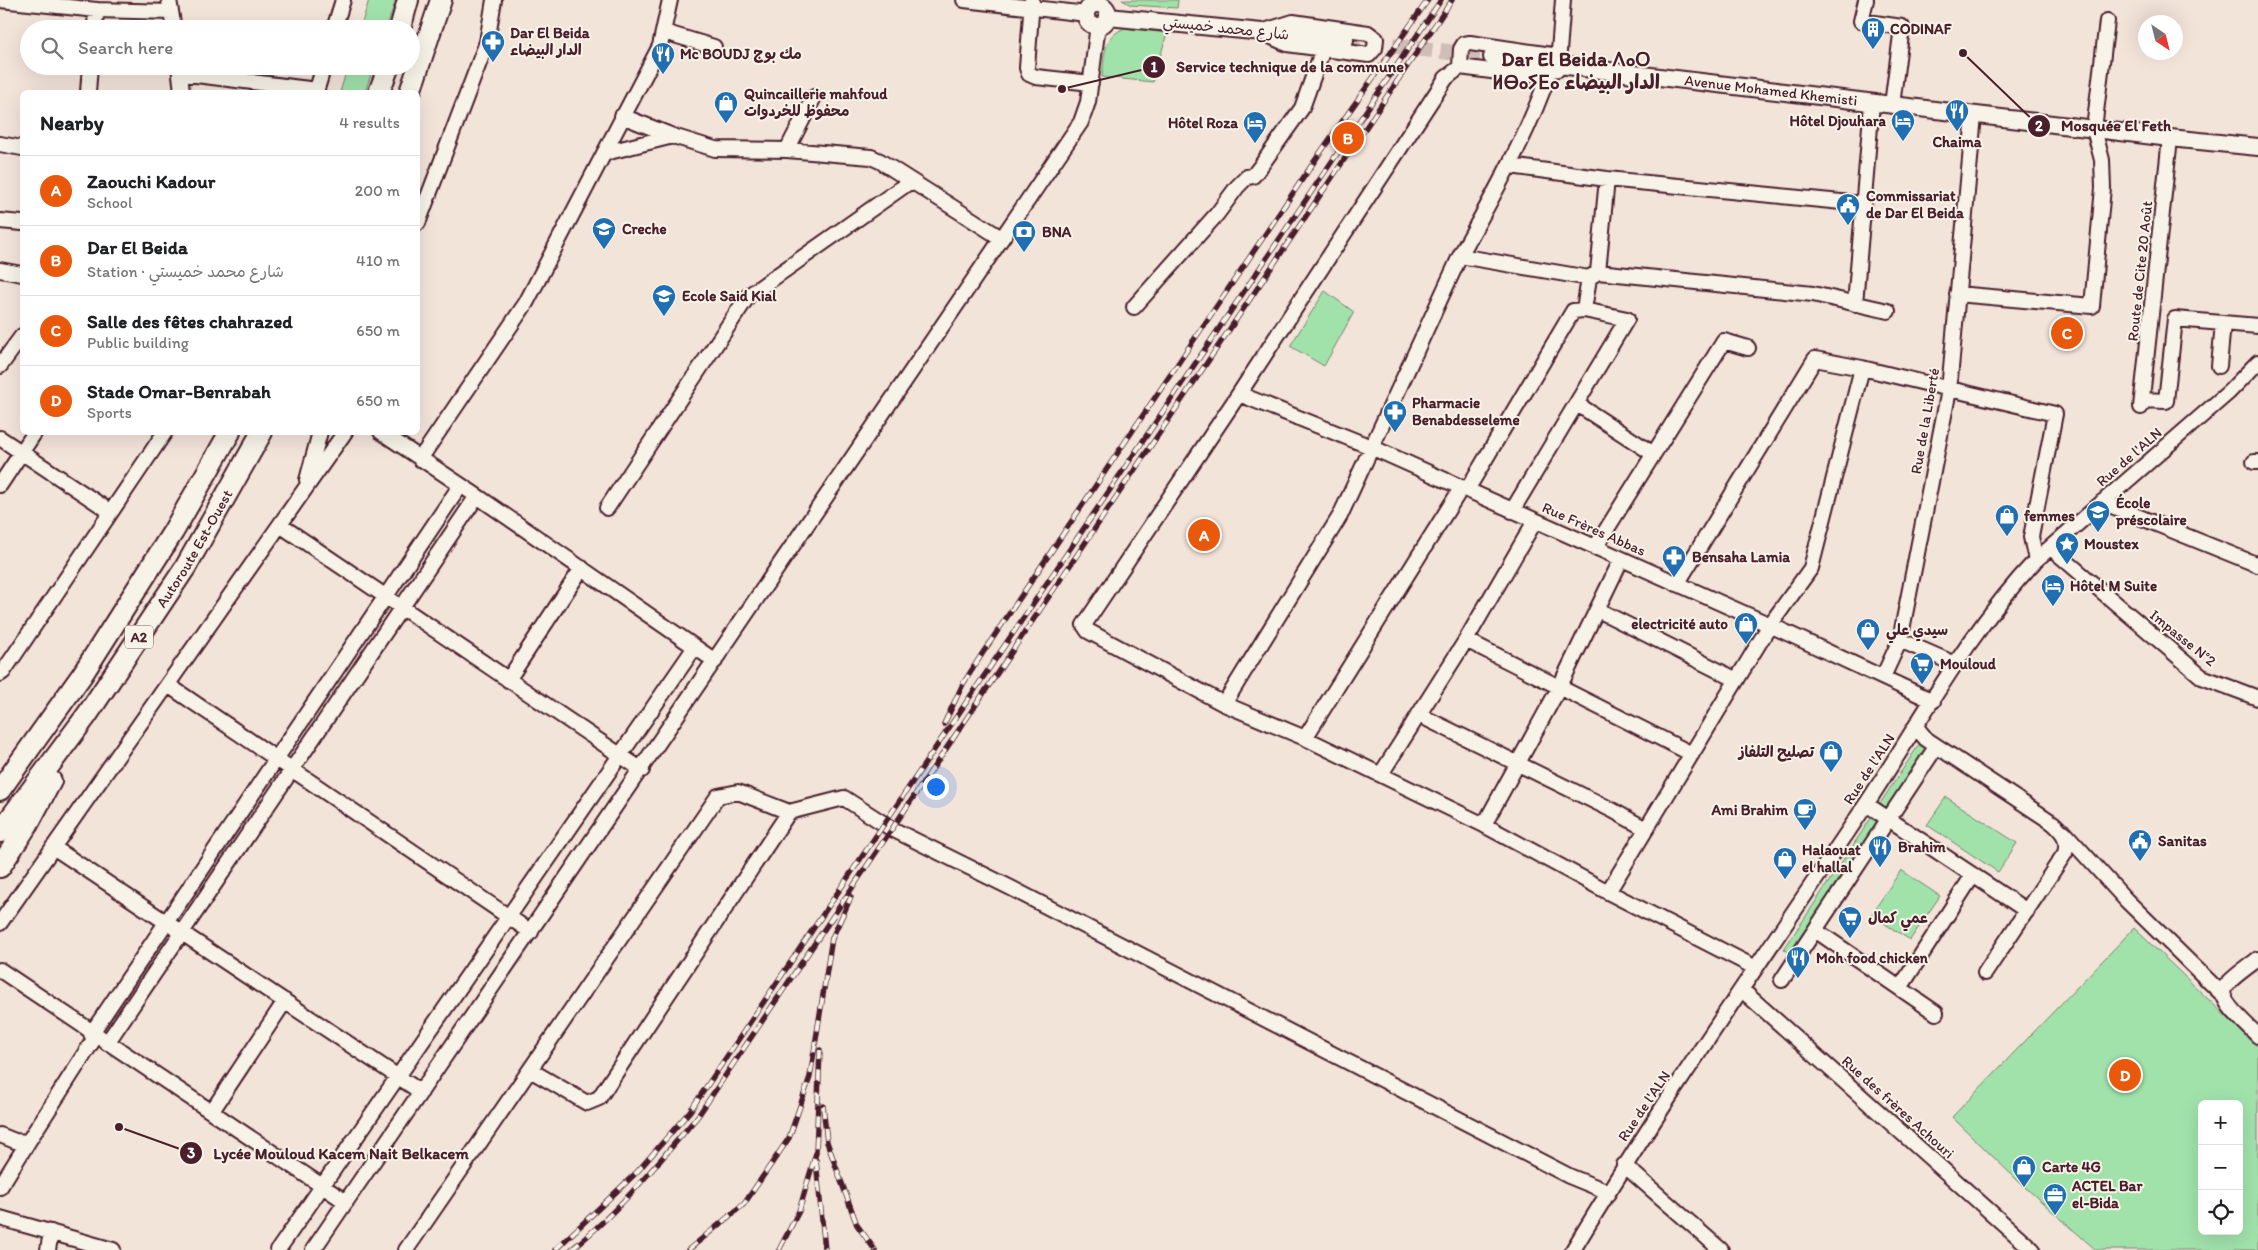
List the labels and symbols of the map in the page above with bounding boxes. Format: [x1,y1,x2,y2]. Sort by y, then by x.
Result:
street label: شارع محمد خميستي [1162,12,1290,48]
north arrow [2138,15,2183,60]
building icon: CODINAF [1860,16,1886,50]
place label: CODINAF [1890,20,1952,38]
place label: Dar El Beida الدار البيضاء [510,24,590,59]
pharmacy icon: Dar El Beida الدار البيضاء [480,29,506,63]
restaurant icon: Mc BOUDJ مك بوج [650,41,676,75]
place label: Mc BOUDJ مك بوج [680,45,802,64]
district label: Dar El Beida ⴷⴰⵔ ⵍⴱⴰⵢⴹⴰ الدار البيضاء [1492,47,1660,95]
callout: Service technique de la commune [1141,51,1414,82]
text: Service technique de la commune [1176,57,1404,77]
text: 1 [1151,58,1158,76]
street label: Avenue Mohamed Khemisti [1684,71,1858,110]
place label: Quincaillerie mahfoud محفوظ للخردوات [744,85,888,121]
shop icon: Quincaillerie mahfoud محفوظ للخردوات [713,90,739,124]
restaurant icon: Chaima [1944,98,1970,132]
hotel icon: Hôtel Djouhara [1890,108,1916,142]
hotel icon: Hôtel Roza [1242,110,1268,144]
callout: Mosquée El Feth [2026,110,2182,141]
place label: Hôtel Djouhara [1790,112,1887,131]
place label: Hôtel Roza [1168,114,1238,132]
text: Mosquée El Feth [2061,116,2172,136]
text: 2 [2035,117,2043,135]
pin: B [1332,119,1364,157]
place label: Chaima [1932,133,1982,151]
place label: Commissariat de Dar El Beida [1866,187,1964,222]
public building icon: Commissariat de Dar El Beida [1835,192,1861,226]
street label: Route de Cite 20 Août [2124,200,2156,342]
school or university icon: Creche [591,216,617,250]
bank icon: BNA [1011,219,1037,253]
place label: Creche [622,220,667,238]
place label: BNA [1042,223,1072,241]
school or university icon: Ecole Said Kial [651,283,677,317]
place label: Ecole Said Kial [682,287,777,305]
pin: C [2051,314,2083,352]
street label: Rue de la Liberté [1907,367,1943,475]
place label: Pharmacie Benabdesseleme [1412,394,1520,429]
pharmacy icon: Pharmacie Benabdesseleme [1382,399,1408,433]
street label: Rue de l'ALN [2092,424,2166,490]
street label: Autoroute Est-Ouest [152,486,237,611]
place label: École préscolaire [2115,493,2187,530]
street label: Rue Frères Abbas [1539,498,1649,560]
school or university icon: École préscolaire [2085,499,2111,533]
shop icon: femmes [1994,503,2020,537]
place label: femmes [2024,507,2075,525]
pin: A [1188,516,1220,554]
place icon: Moustex [2054,531,2080,565]
place label: Moustex [2084,535,2139,553]
pharmacy icon: Bensaha Lamia [1661,544,1687,578]
place label: Bensaha Lamia [1692,548,1790,566]
hotel icon: Hôtel M Suite [2040,573,2066,607]
place label: Hôtel M Suite [2070,577,2157,595]
street label: Impasse N°2 [2146,606,2220,670]
shop icon: electricité auto [1733,611,1759,645]
place label: electricité auto [1631,615,1728,633]
shop icon: سيدي علي [1855,617,1881,651]
place label: سيدي علي [1886,621,1948,644]
road number: A2 [125,626,153,649]
supermarket icon: Mouloud [1909,651,1935,685]
place label: Mouloud [1940,655,1997,673]
street label: Rue de l'ALN [1839,730,1899,808]
shop icon: تصليح التلفاز [1818,739,1844,773]
place label: تصليح التلفاز [1737,743,1815,762]
your location [923,774,949,800]
cafe icon: Ami Brahim [1792,797,1818,831]
place label: Ami Brahim [1710,801,1788,819]
public building icon: Sanitas [2127,828,2153,862]
place label: Sanitas [2158,832,2207,850]
restaurant icon: Brahim [1867,834,1893,868]
place label: Brahim [1898,838,1946,856]
place label: Halaouat el hallal [1802,841,1861,876]
shop icon: Halaouat el hallal [1772,846,1798,880]
supermarket icon: عمي كمال [1837,905,1863,939]
place label: عمي كمال [1868,909,1928,932]
restaurant icon: Moh food chicken [1785,945,1811,979]
place label: Moh food chicken [1816,949,1929,967]
street label: Rue des frères Achouri [1838,1052,1958,1162]
pin: D [2109,1056,2141,1094]
street label: Rue de l'ALN [1614,1067,1674,1145]
callout: Lycée Mouloud Kacem Nait Belkacem [178,1138,478,1169]
text: 3 [187,1144,195,1162]
text: Lycée Mouloud Kacem Nait Belkacem [213,1144,469,1164]
shop icon: Carte 4G [2011,1154,2037,1188]
place label: Carte 4G [2042,1158,2101,1176]
place label: ACTEL Bar el-Bida [2071,1177,2143,1212]
office icon: ACTEL Bar el-Bida [2042,1182,2068,1216]

